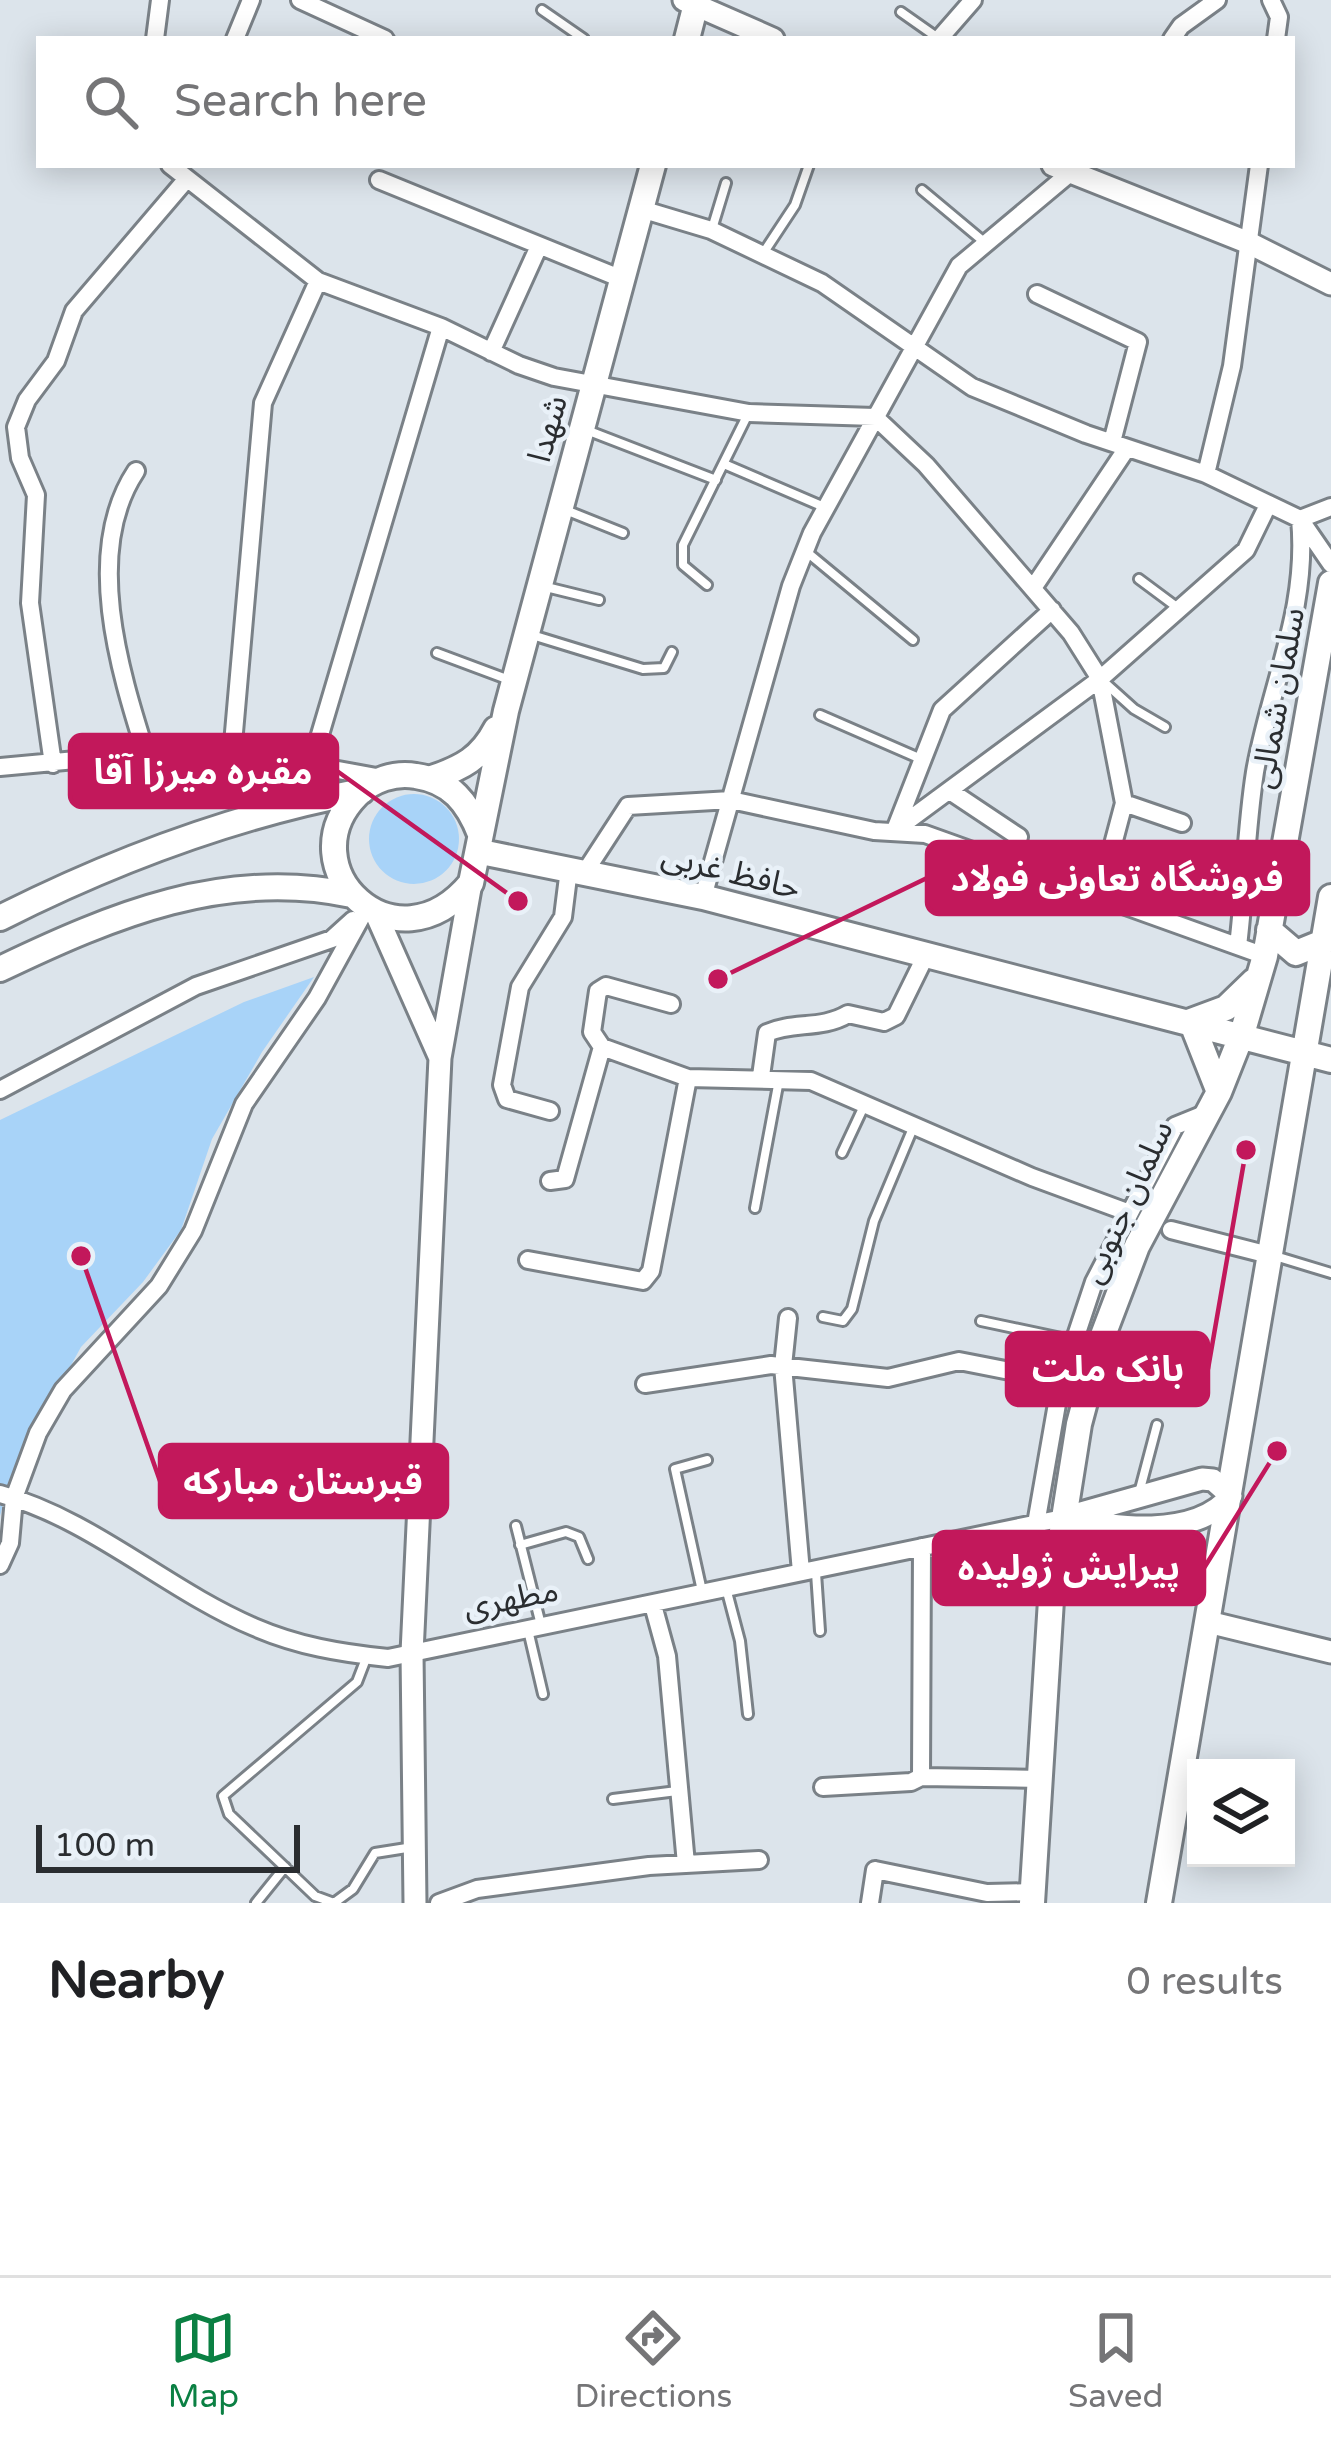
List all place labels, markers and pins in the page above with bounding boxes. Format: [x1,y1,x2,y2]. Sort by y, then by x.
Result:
callout: مقبره میرزا آقا [70,735,337,807]
callout: فروشگاه تعاونی فولاد [927,842,1308,914]
callout: بانک ملت [1007,1333,1208,1405]
callout: قبرستان مبارکه [160,1445,447,1517]
callout: پیرایش ژولیده [934,1532,1204,1604]

